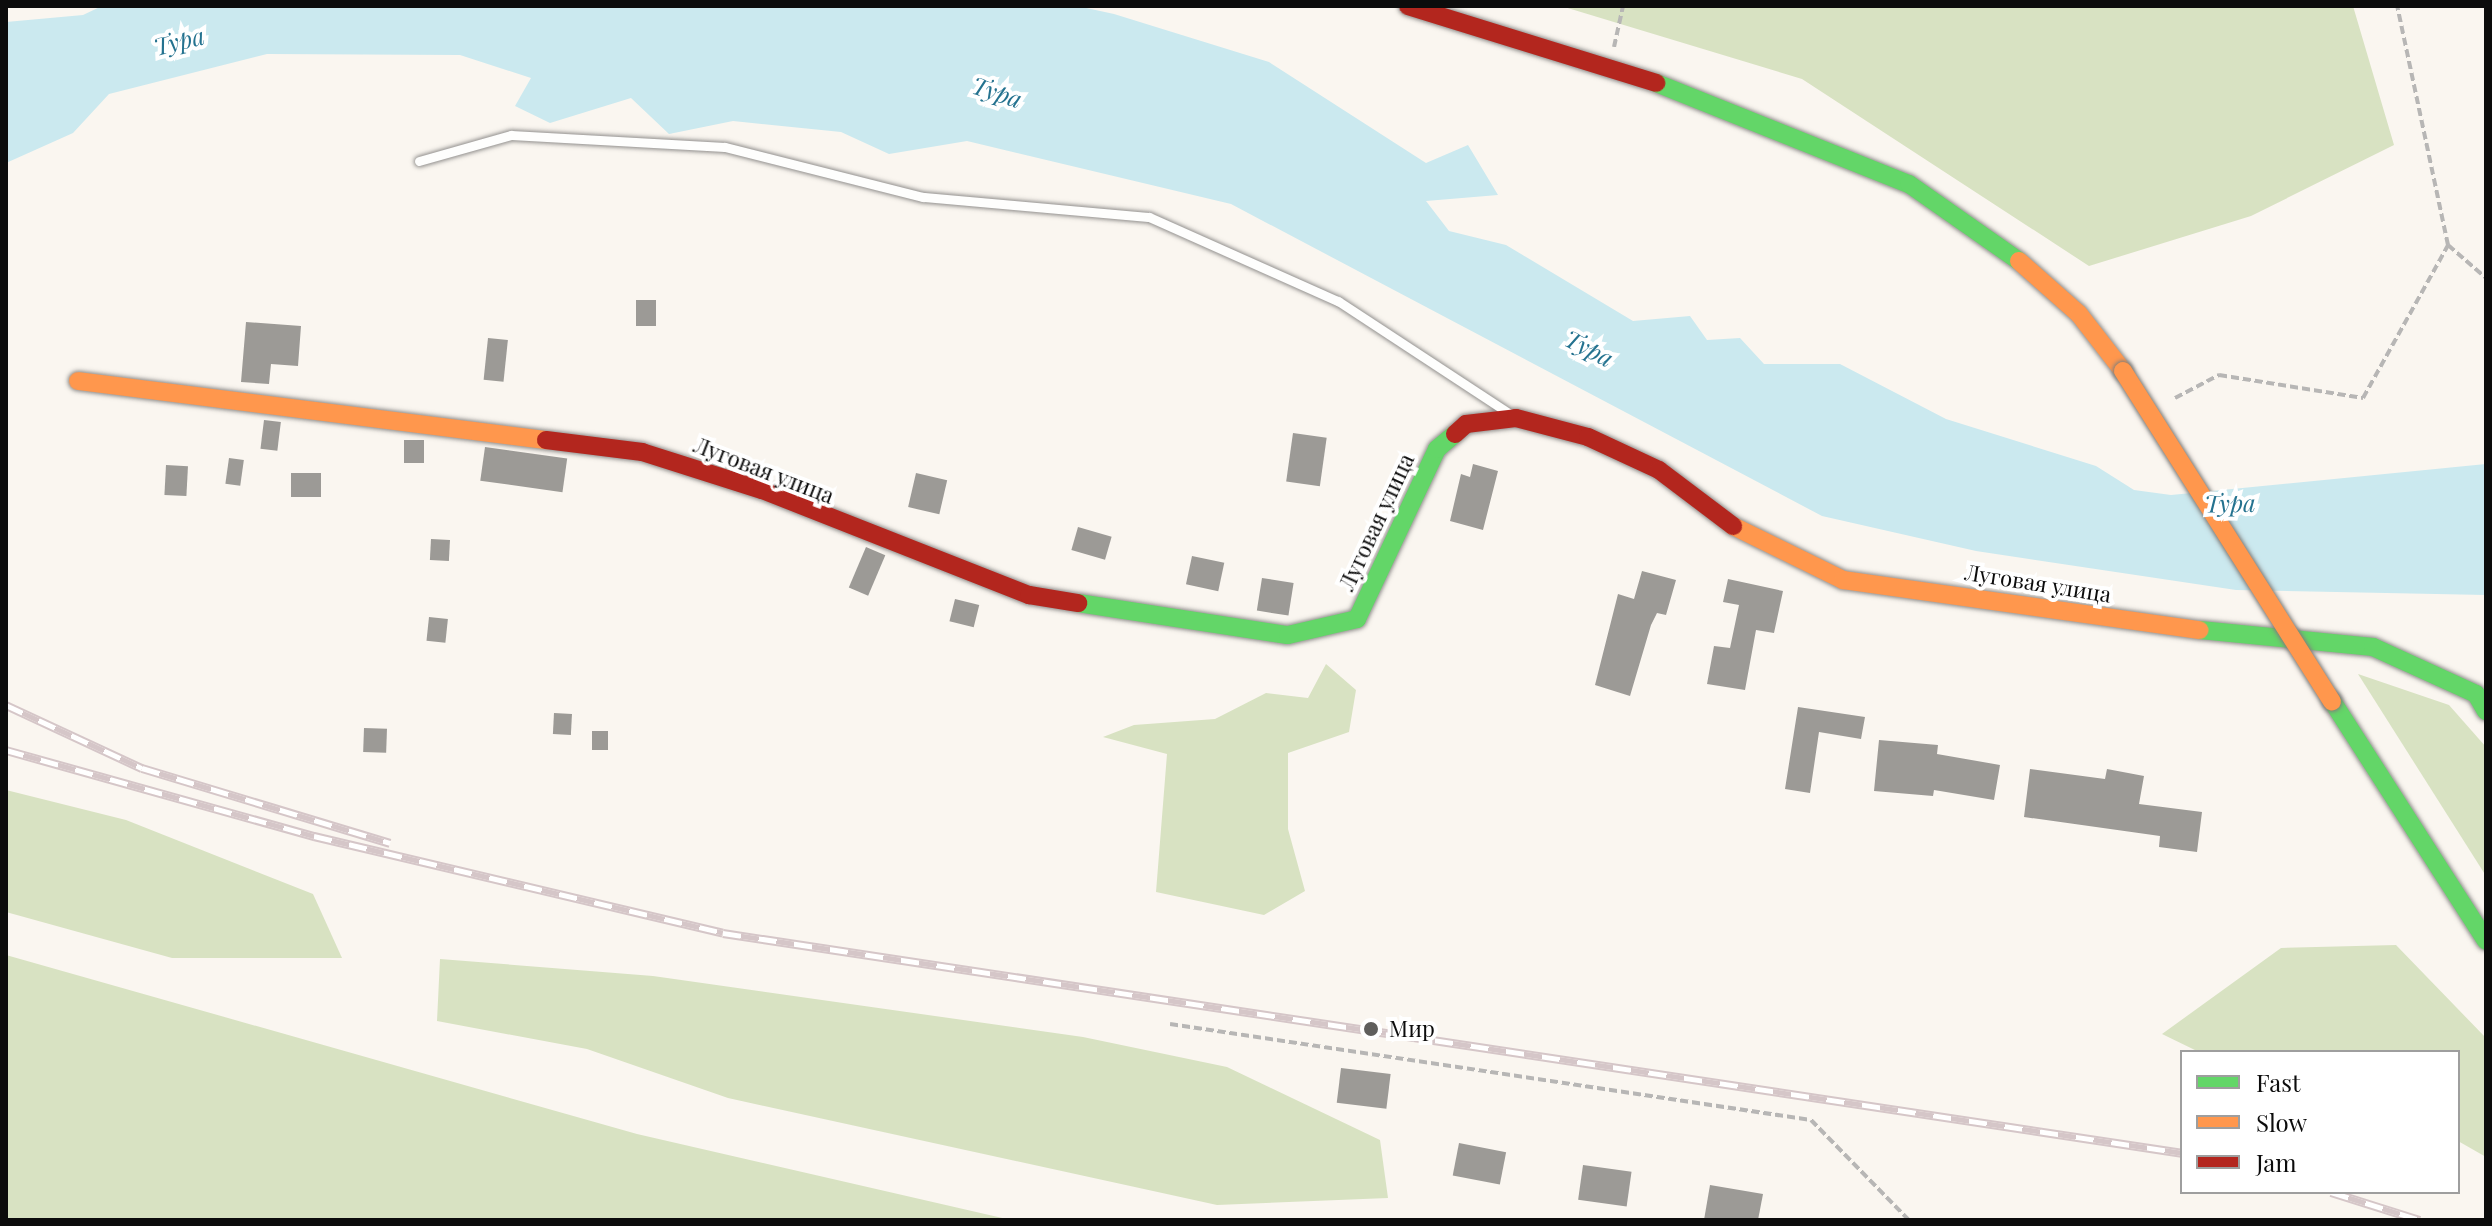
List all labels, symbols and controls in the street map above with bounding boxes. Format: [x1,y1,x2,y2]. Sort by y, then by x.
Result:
water label: Тура [151,21,207,61]
water label: Тура [968,70,1026,114]
water label: Тура [1560,324,1618,372]
street label: Луговая улица [690,431,838,509]
street label: Луговая улица [1333,449,1419,595]
water label: Тура [2204,488,2256,518]
street label: Луговая улица [1963,558,2113,608]
place label: Мир [1389,1016,1435,1042]
marker: Мир [1360,1018,1382,1040]
legend [2180,1050,2460,1194]
text: Fast [2256,1066,2301,1098]
text: Slow [2256,1106,2307,1138]
text: Jam [2256,1146,2297,1178]

